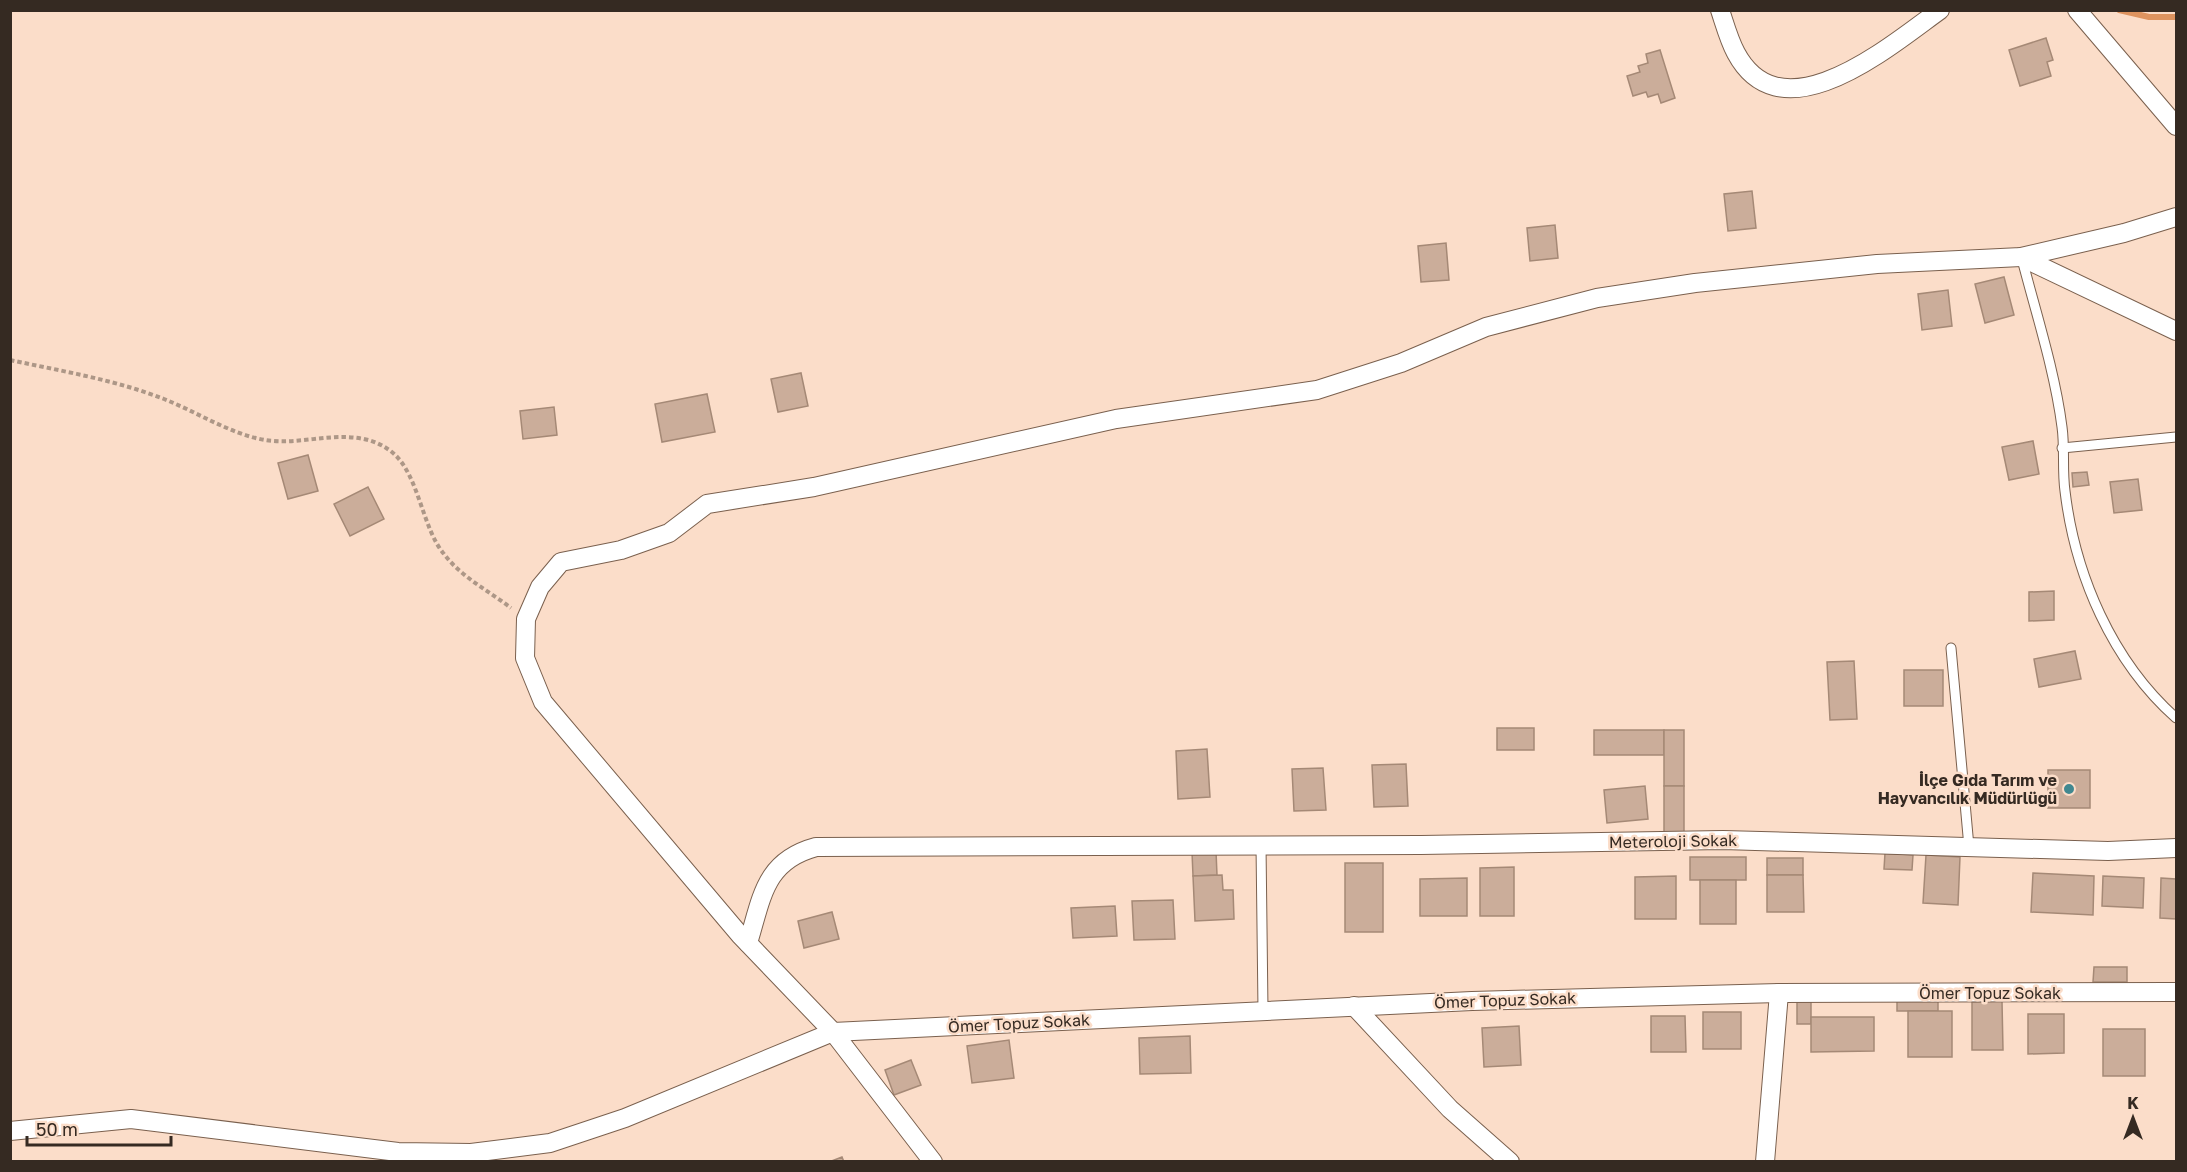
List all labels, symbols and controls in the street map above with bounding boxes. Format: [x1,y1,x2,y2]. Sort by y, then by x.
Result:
place label: İlçe Gıda Tarım ve Hayvancılık Müdürlüğü [1878,770,2057,808]
marker: İlçe Gıda Tarım ve Hayvancılık Müdürlüğü [2062,782,2076,796]
street label: Meteroloji Sokak [1609,830,1737,852]
street label: Ömer Topuz Sokak [1919,983,2061,1003]
street label: Ömer Topuz Sokak [1434,988,1576,1012]
street label: Ömer Topuz Sokak [948,1009,1090,1037]
north arrow [2103,1088,2163,1148]
text: K [2127,1093,2139,1113]
scale bar [27,1109,171,1147]
text: 50 m [36,1118,78,1140]

